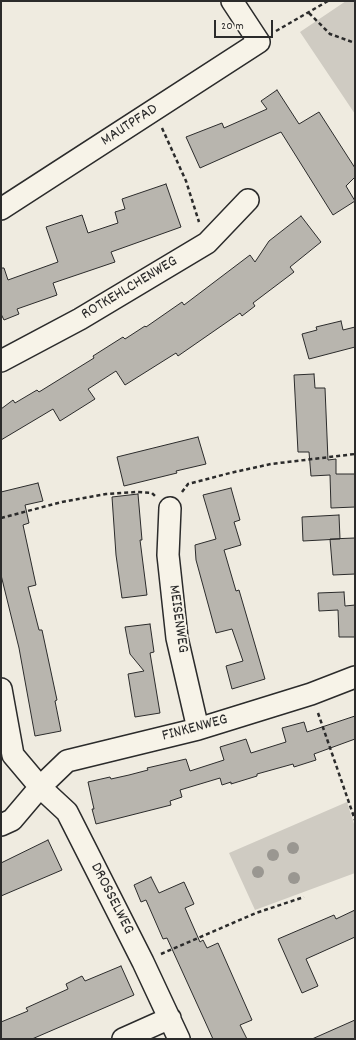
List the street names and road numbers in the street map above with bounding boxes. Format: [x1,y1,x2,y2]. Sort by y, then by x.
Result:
street label: MAUTPFAD [98,101,162,151]
street label: ROTKEHLCHENWEG [79,253,181,325]
street label: MEISENWEG [163,584,191,654]
street label: FINKENWEG [160,711,230,747]
street label: DROSSELWEG [85,860,137,938]

